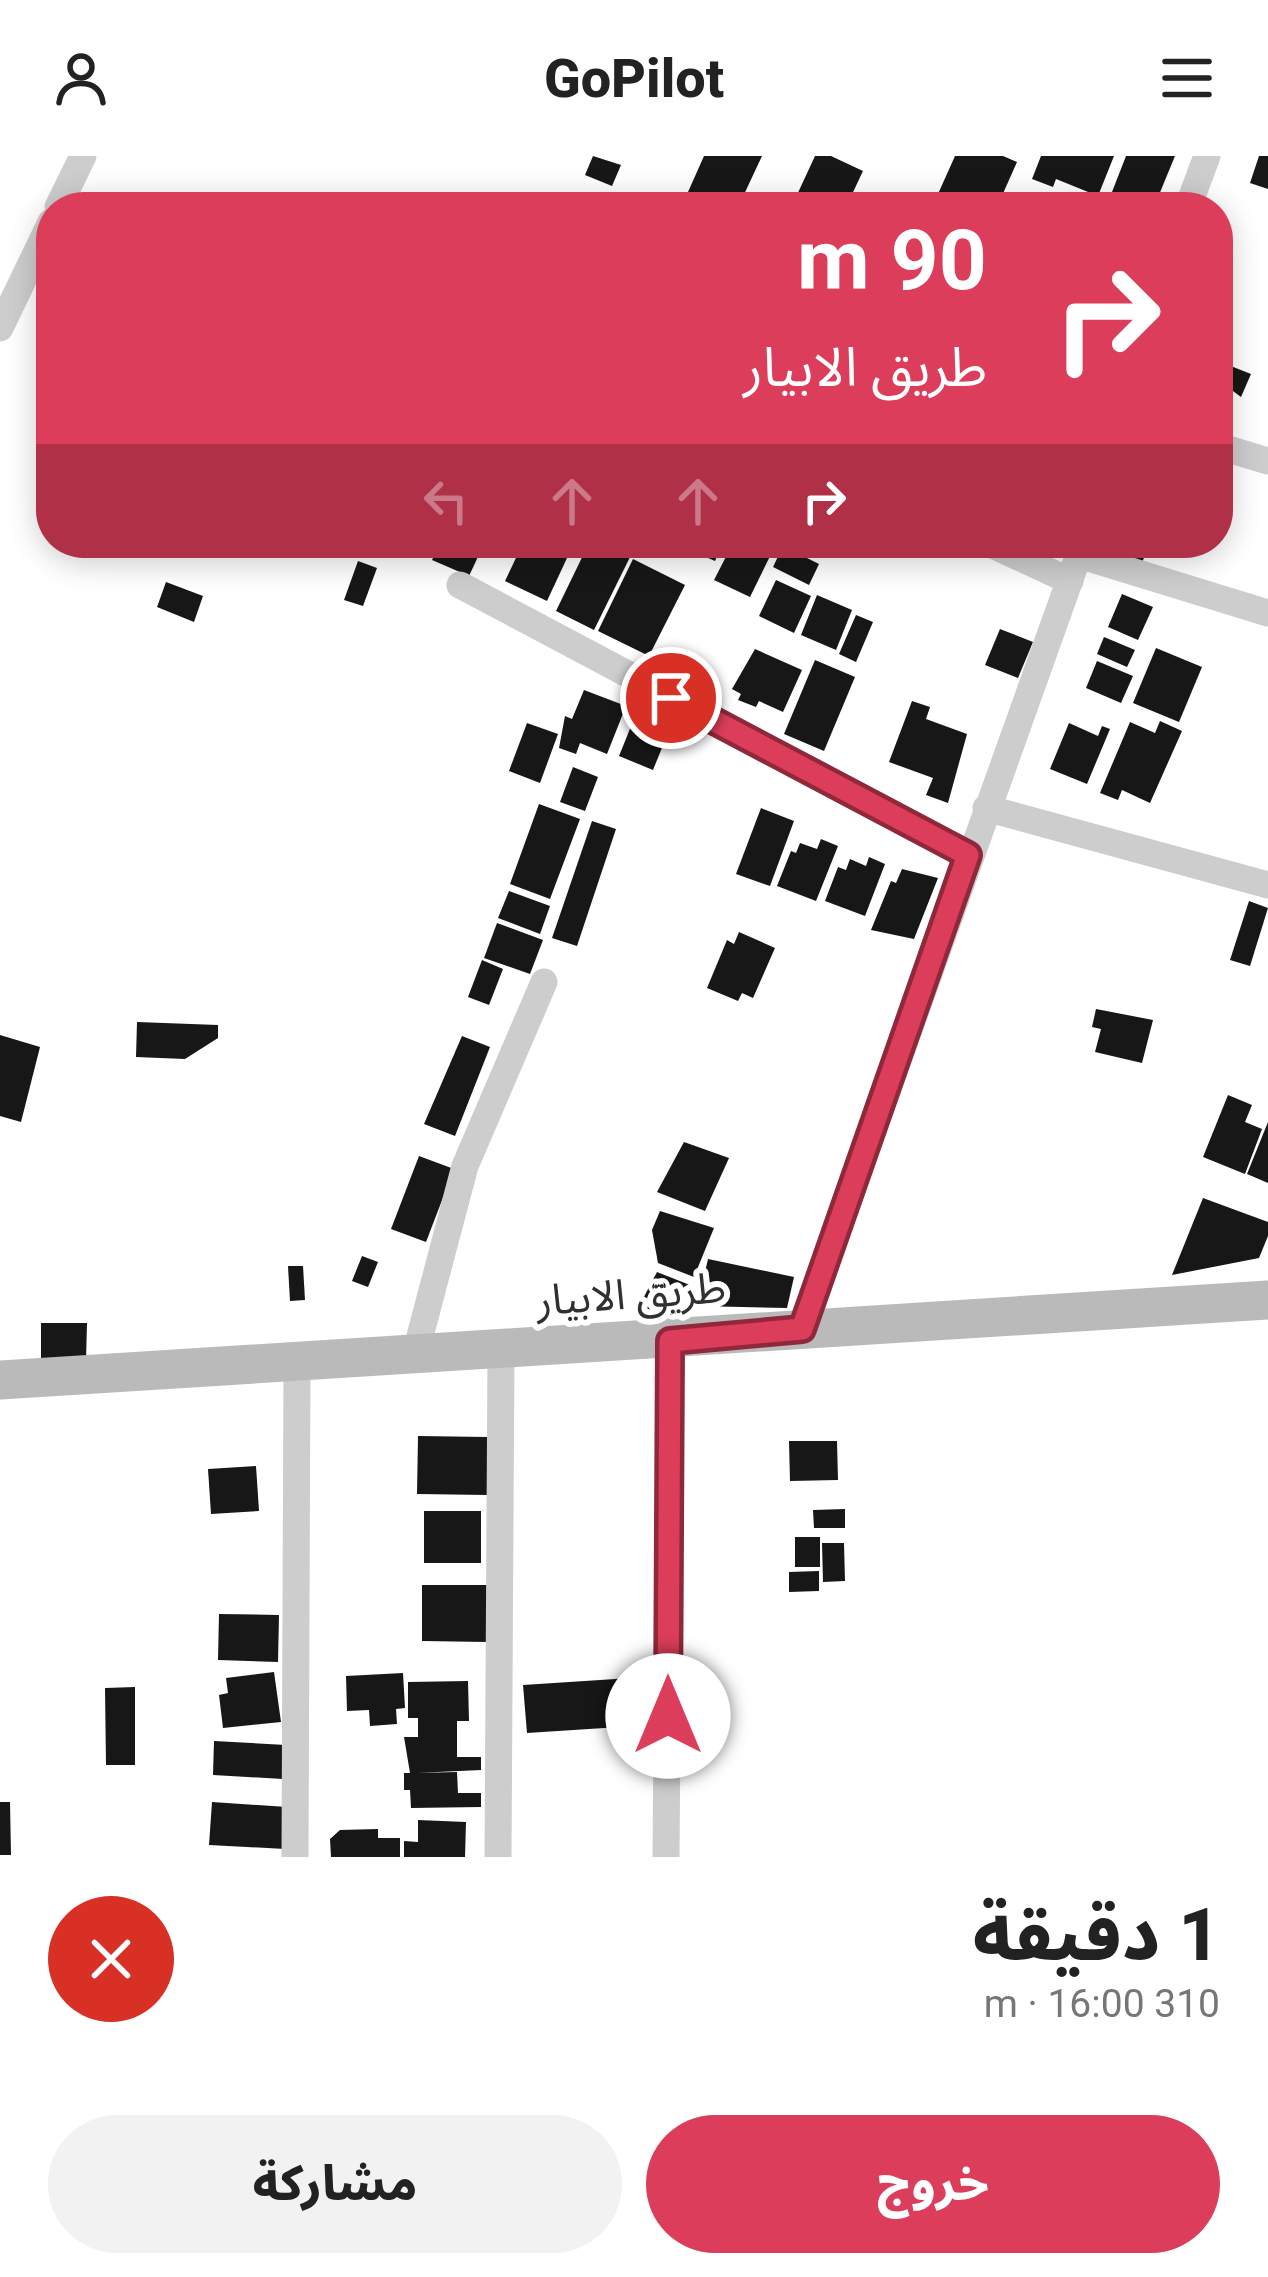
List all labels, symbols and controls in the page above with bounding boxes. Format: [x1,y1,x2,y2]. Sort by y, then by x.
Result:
icon: person [48,45,114,111]
icon: menu [1154,45,1220,111]
text: GoPilot [544,47,724,110]
text: 90 m [797,211,987,310]
icon: right [1029,240,1185,396]
text: طريق الابيار [743,336,987,399]
icon: left [413,468,479,534]
icon: ahead [539,468,605,534]
icon: ahead [665,468,731,534]
icon: right [791,468,857,534]
pin [620,647,722,749]
icon: arrive [638,665,704,731]
street label: طريق الابيار [533,1263,727,1326]
position arrow [605,1653,731,1779]
text: 1 دقيقة [973,1893,1220,1978]
button: close [48,1896,174,2022]
text: 310 m · 16:00 [984,1981,1220,2027]
button: مشاركة [48,2115,622,2253]
button: خروج [646,2115,1220,2253]

